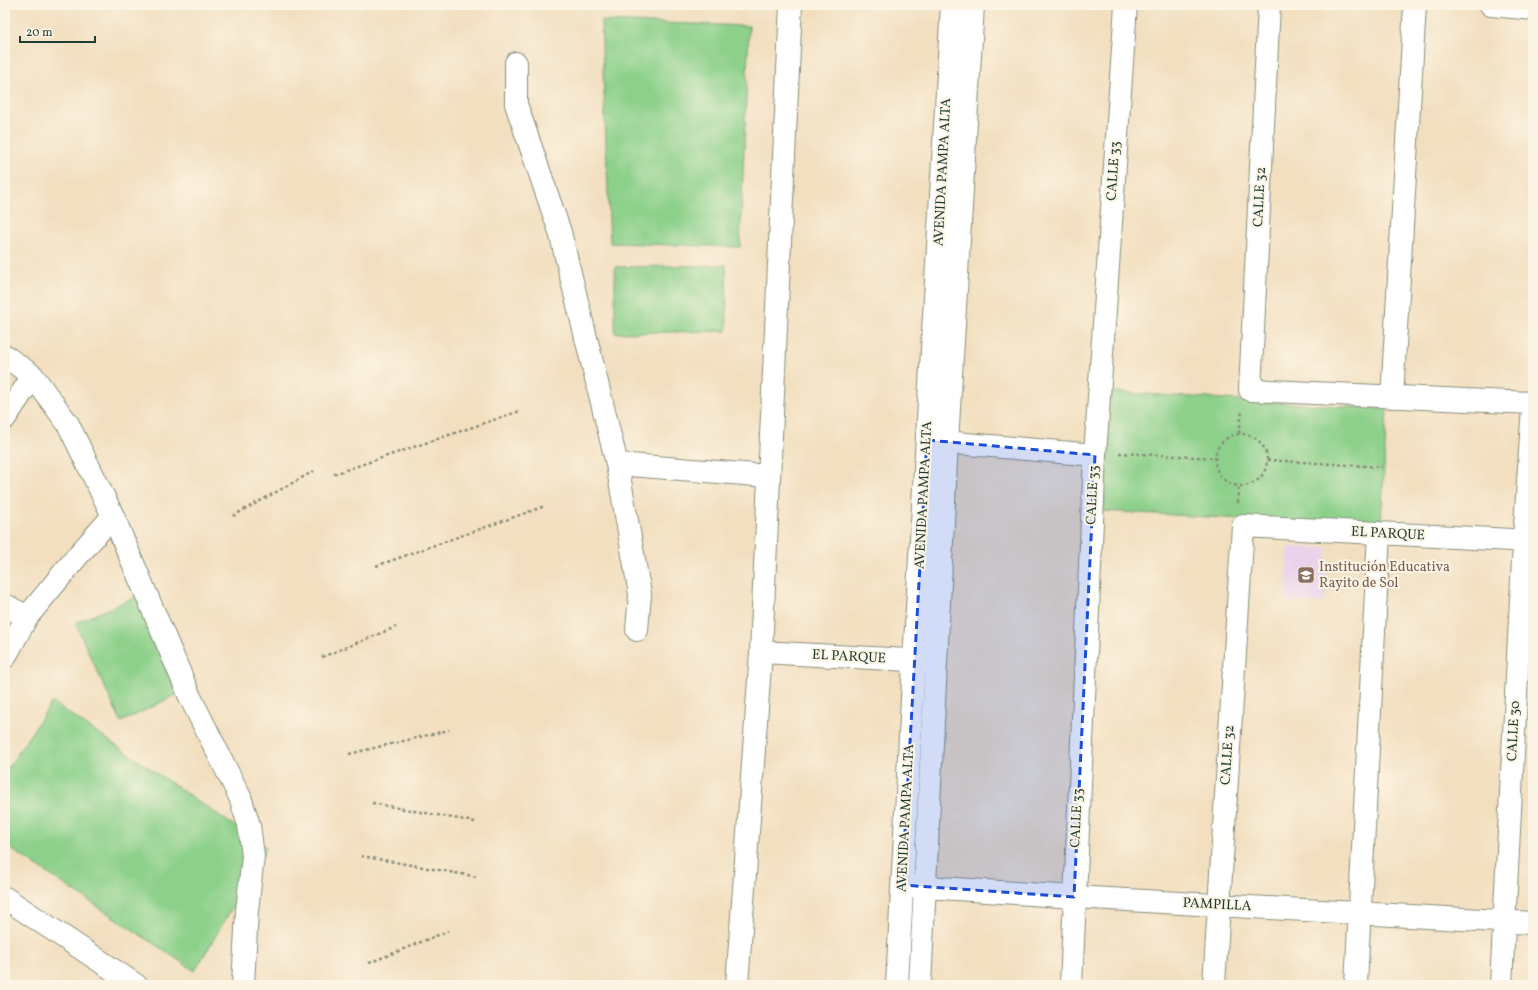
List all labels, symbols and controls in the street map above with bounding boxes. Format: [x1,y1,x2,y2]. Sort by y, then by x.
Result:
scale bar [20,18,95,44]
text: 20 m [26,25,53,41]
street label: AVENIDA PAMPA ALTA [930,97,956,247]
street label: CALLE 33 [1102,140,1126,202]
street label: CALLE 32 [1249,166,1271,228]
street label: AVENIDA PAMPA ALTA [911,420,937,570]
street label: CALLE 33 [1082,465,1104,525]
street label: EL PARQUE [1351,523,1425,545]
place label: Institución Educativa Rayito de Sol [1319,558,1450,593]
school or university icon: Institución Educativa Rayito de Sol [1296,565,1316,585]
street label: EL PARQUE [812,646,886,668]
street label: CALLE 30 [1503,700,1525,762]
street label: CALLE 32 [1216,724,1240,786]
street label: AVENIDA PAMPA ALTA [893,743,919,893]
street label: CALLE 33 [1066,788,1088,848]
street label: PAMPILLA [1182,894,1252,916]

